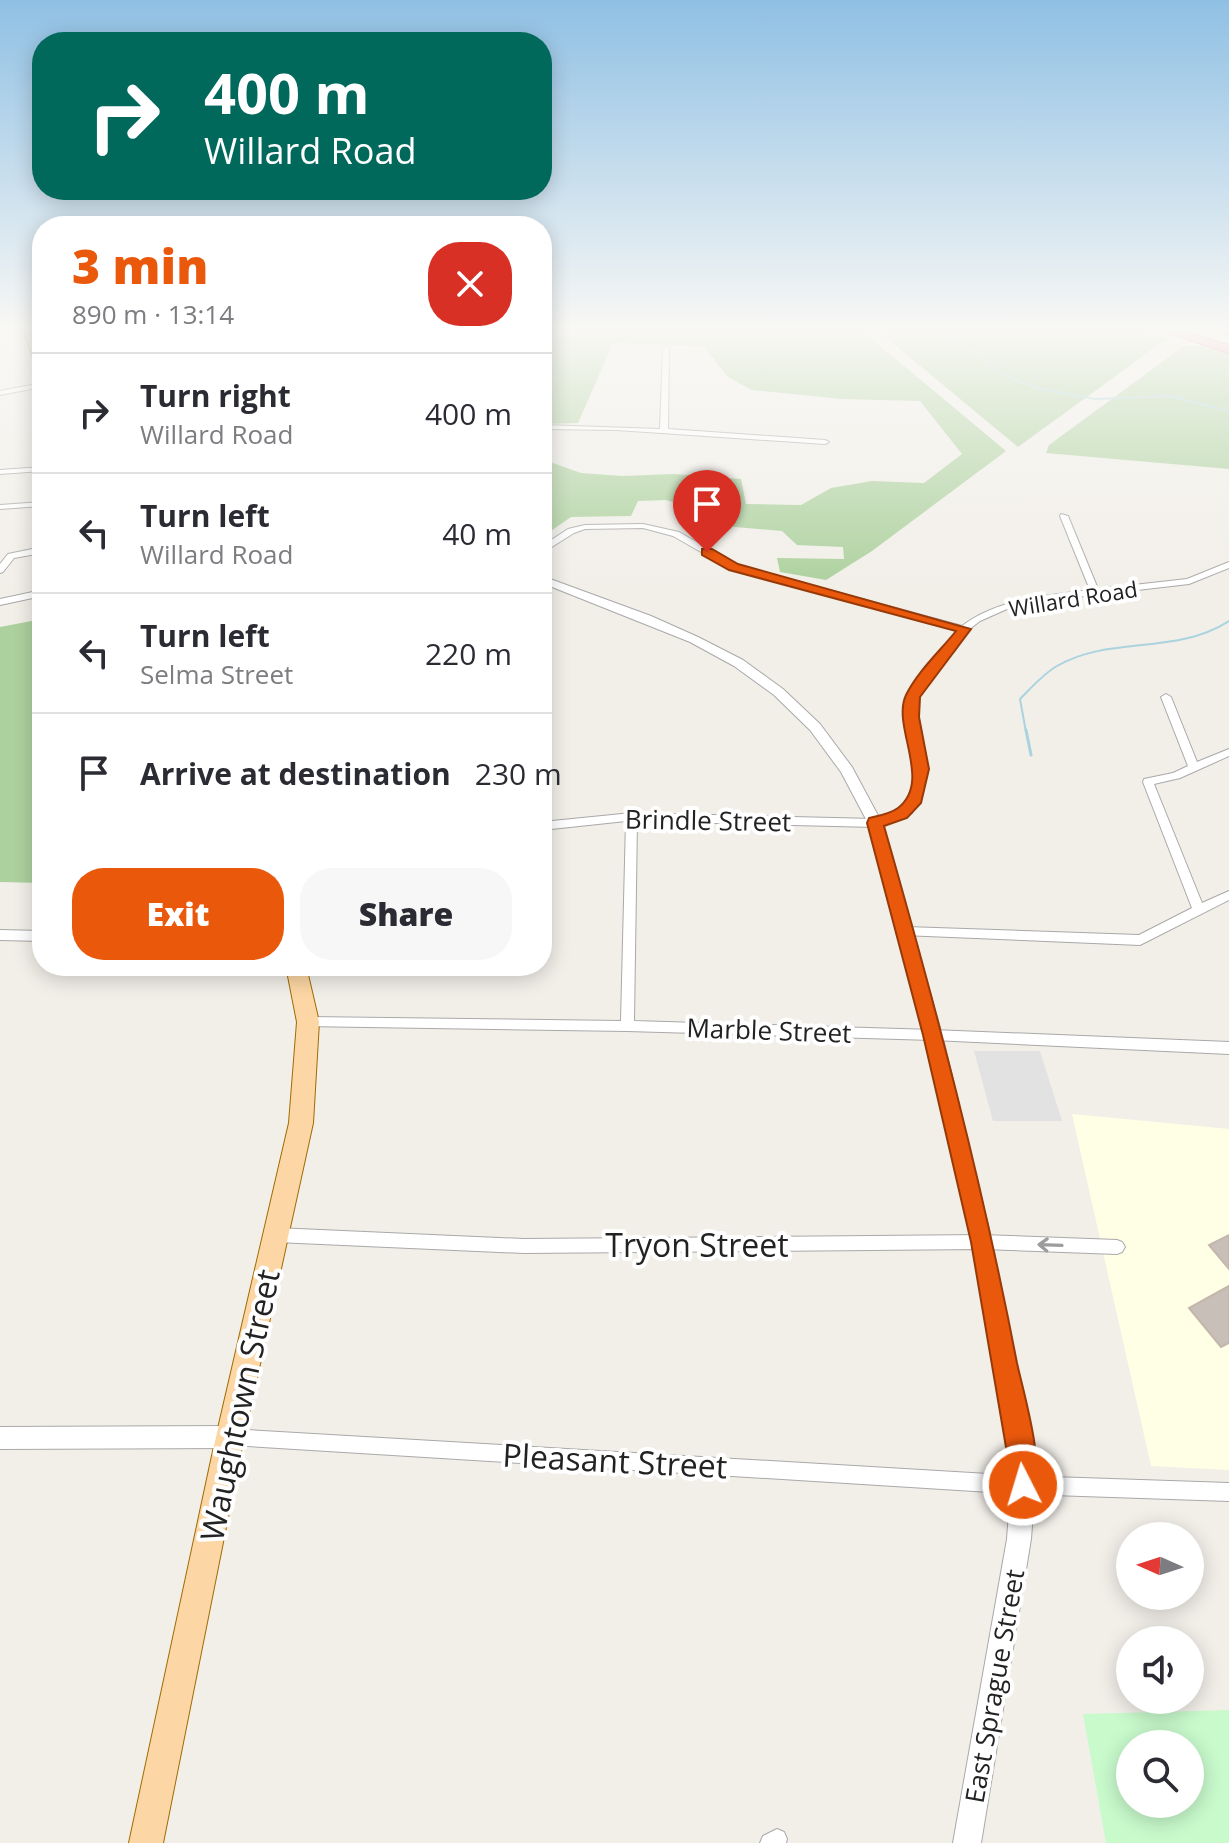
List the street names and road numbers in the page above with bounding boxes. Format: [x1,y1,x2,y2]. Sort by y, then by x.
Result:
street label: Willard Road [1007,573,1139,623]
street label: Brindle Street [625,801,791,839]
street label: Marble Street [686,1009,852,1051]
street label: Tryon Street [605,1223,789,1266]
street label: Waughtown Street [189,1265,289,1545]
street label: Pleasant Street [502,1433,728,1487]
street label: East Sprague Street [956,1566,1032,1806]

